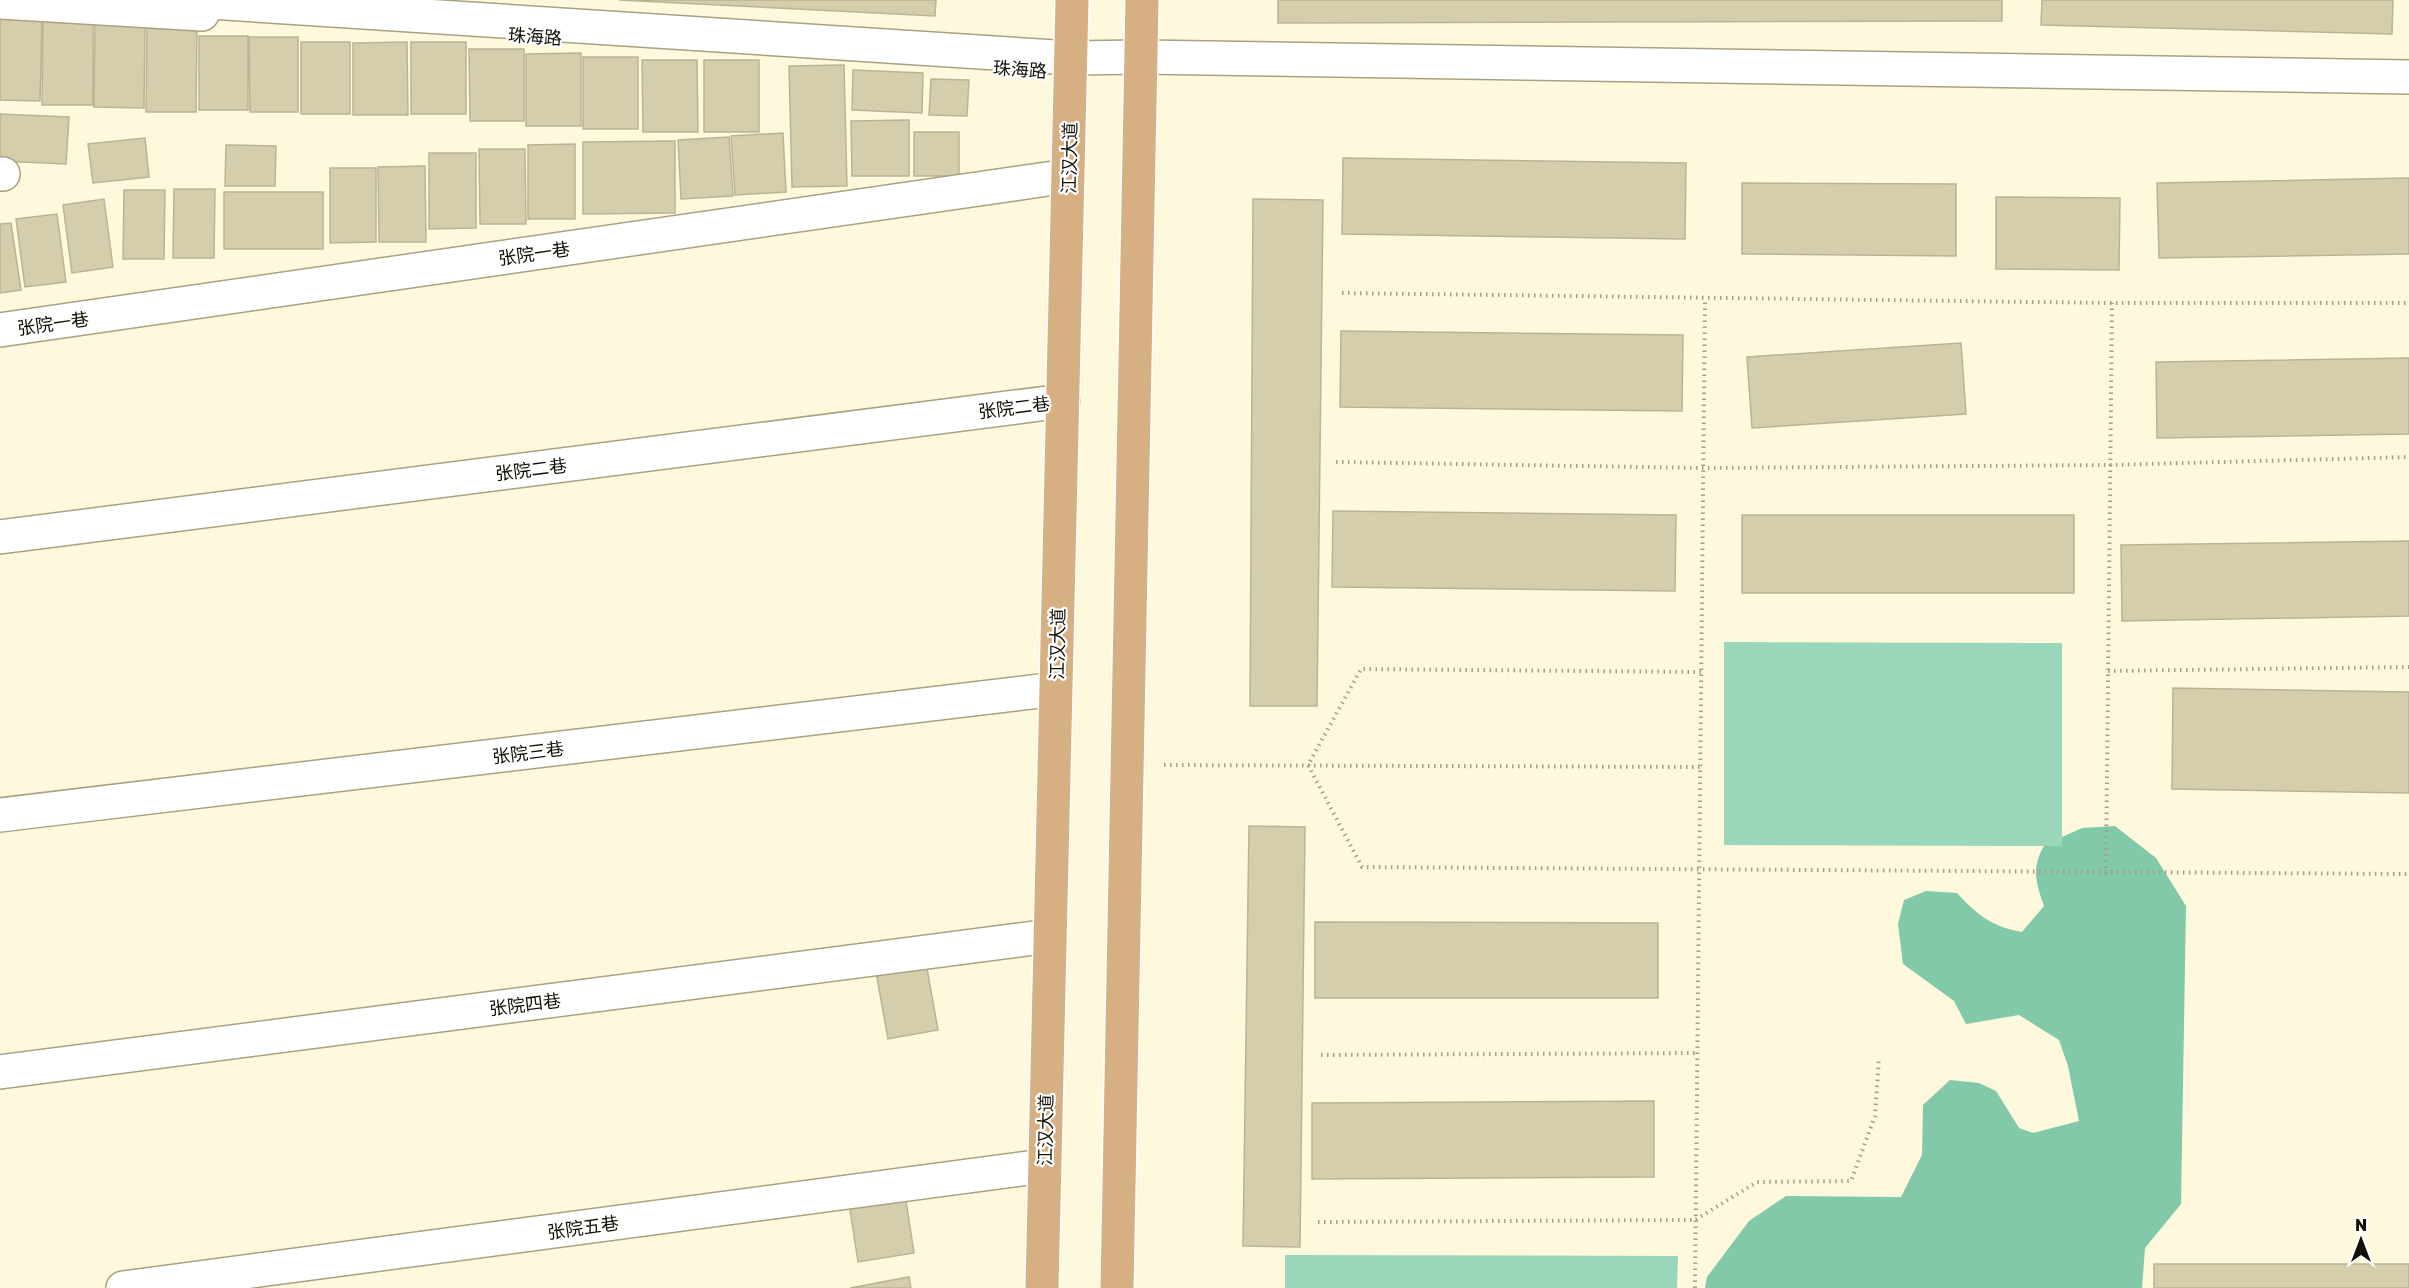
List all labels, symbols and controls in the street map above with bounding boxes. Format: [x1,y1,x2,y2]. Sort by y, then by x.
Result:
street label: 珠海路 [507,23,563,49]
street label: 珠海路 [992,56,1048,82]
street label: 江汉大道 [1057,122,1081,194]
street label: 张院一巷 [497,237,571,269]
street label: 张院一巷 [16,307,90,339]
street label: 张院二巷 [977,392,1051,422]
street label: 张院二巷 [494,454,568,484]
street label: 江汉大道 [1045,608,1069,680]
street label: 张院三巷 [491,737,565,767]
street label: 张院四巷 [488,989,562,1019]
street label: 江汉大道 [1033,1094,1057,1166]
north arrow [2331,1210,2391,1270]
street label: 张院五巷 [546,1211,620,1243]
text: N [2355,1215,2367,1235]

